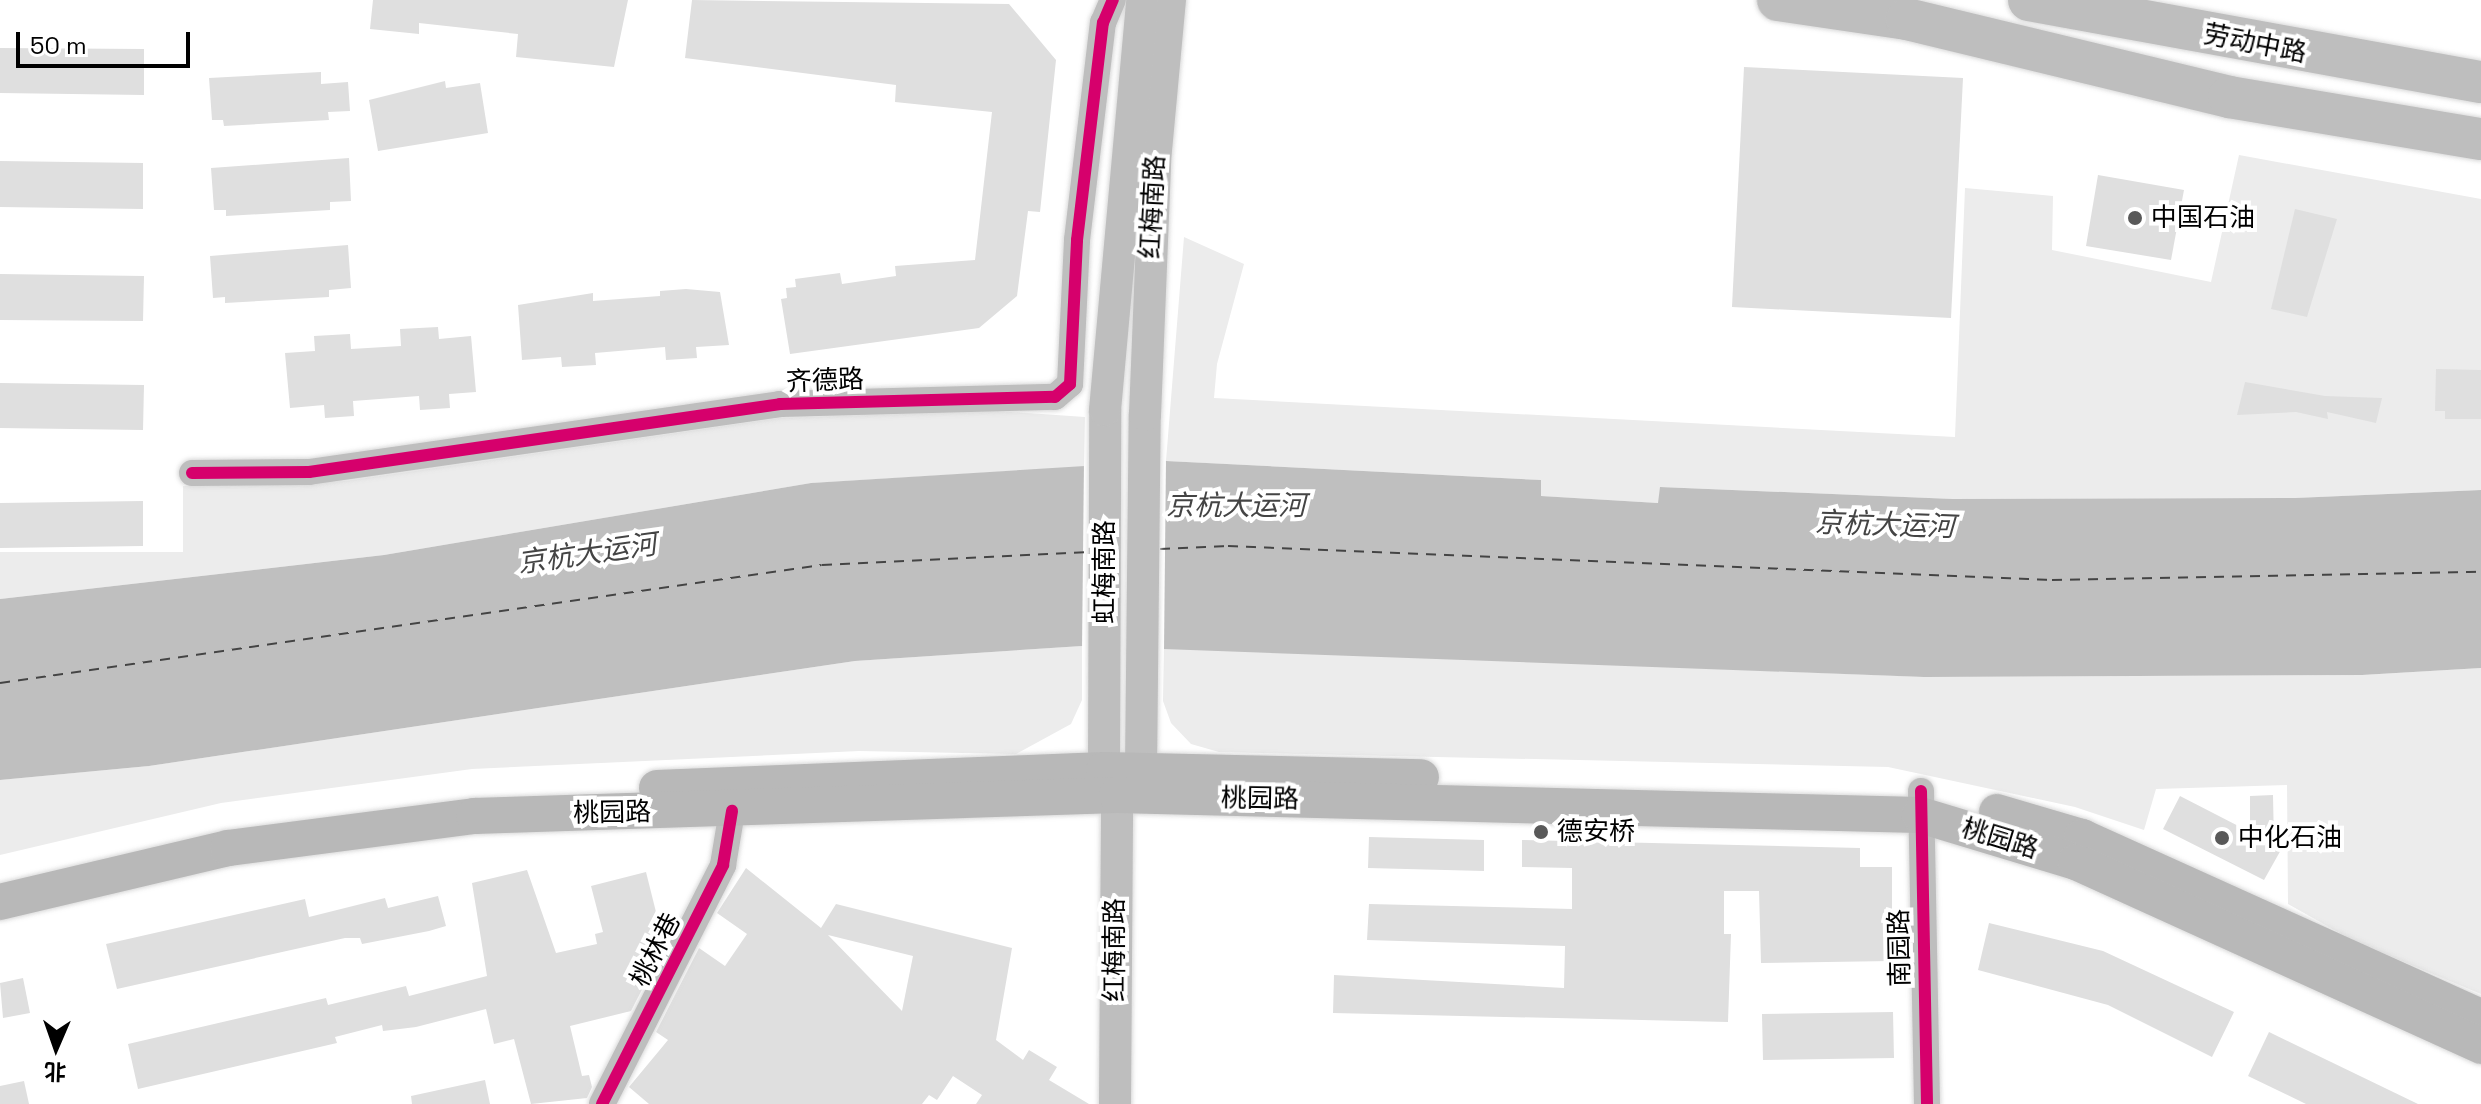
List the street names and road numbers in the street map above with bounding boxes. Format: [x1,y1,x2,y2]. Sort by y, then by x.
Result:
street label: 劳动中路 [2201,19,2309,69]
street label: 红梅南路 [1135,154,1171,260]
street label: 齐德路 [785,364,865,398]
street label: 虹梅南路 [1089,520,1121,624]
street label: 桃园路 [1221,783,1299,815]
street label: 桃园路 [573,797,651,829]
street label: 桃园路 [1958,813,2042,865]
street label: 红梅南路 [1099,898,1131,1002]
street label: 桃林巷 [624,908,688,992]
street label: 南园路 [1884,909,1916,987]

